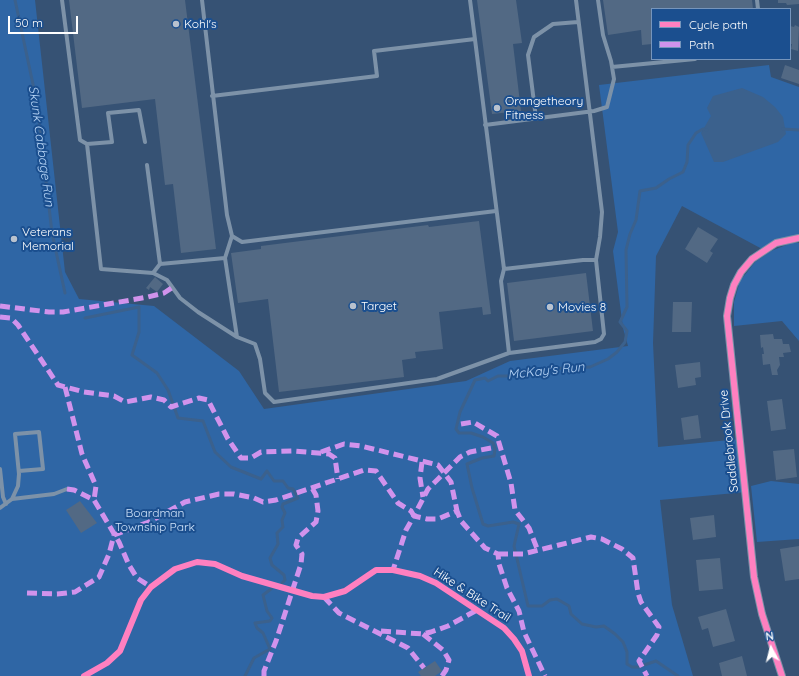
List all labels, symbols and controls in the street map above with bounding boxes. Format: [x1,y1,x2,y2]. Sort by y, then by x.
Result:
scale bar [10,8,80,34]
legend [651,8,791,60]
text: 50 m [15,15,43,30]
place label: Kohl's [184,17,217,31]
text: Cycle path [689,17,748,32]
marker: Kohl's [171,19,181,29]
text: Path [689,37,714,52]
water label: Skunk Cabbage Run [25,85,57,207]
place label: Orangetheory Fitness [505,94,583,122]
marker: Orangetheory Fitness [492,103,502,113]
place label: Veterans Memorial [22,225,74,253]
marker: Veterans Memorial [9,234,19,244]
place label: Target [361,299,397,313]
place label: Movies 8 [558,300,606,314]
marker: Target [348,301,358,311]
marker: Movies 8 [545,302,555,312]
water label: McKay's Run [507,359,585,383]
street label: Saddlebrook Drive [716,389,742,493]
park label: Boardman Township Park [115,506,195,534]
street label: Hike & Bike Trail [431,565,513,625]
north arrow [751,628,791,668]
text: N [765,629,774,644]

